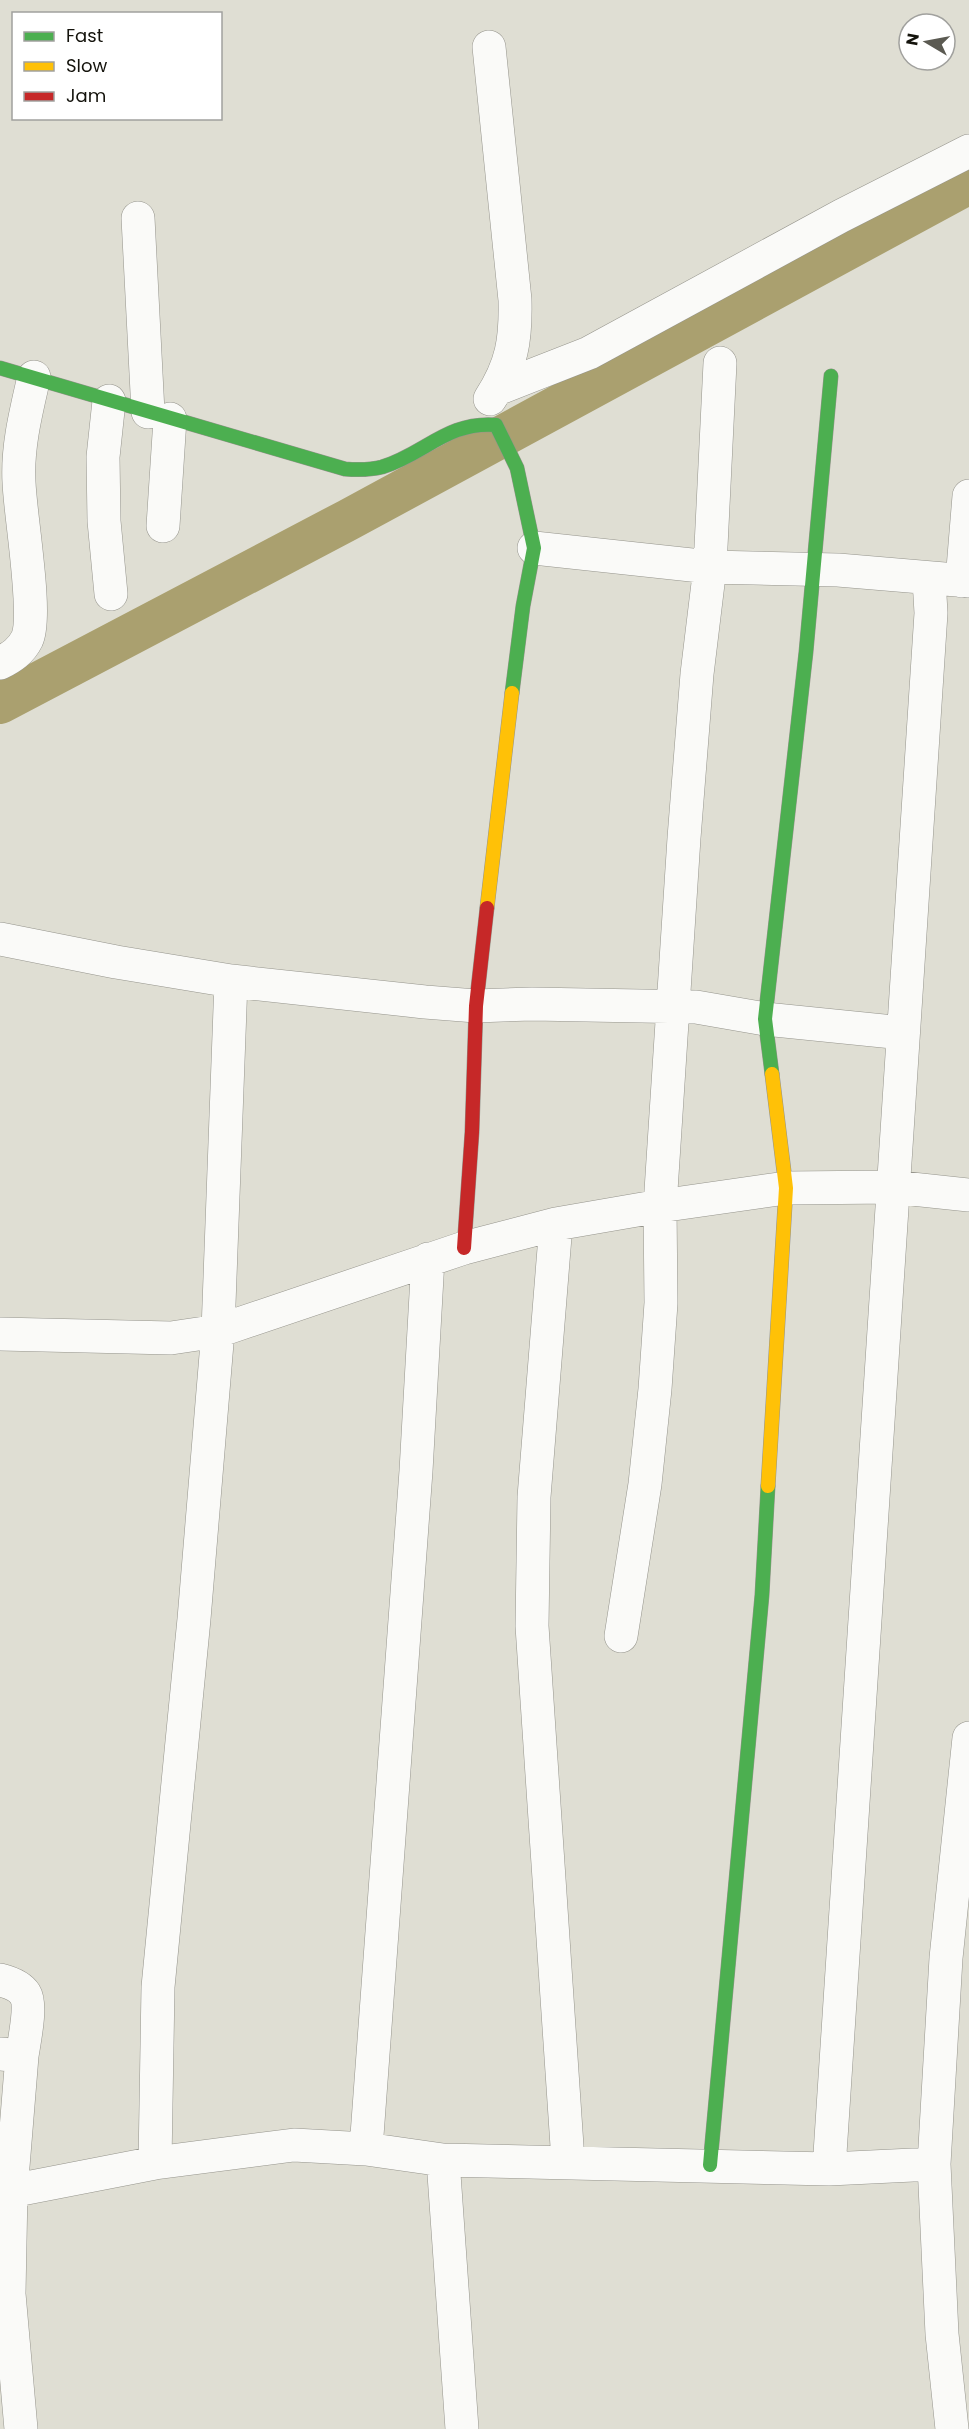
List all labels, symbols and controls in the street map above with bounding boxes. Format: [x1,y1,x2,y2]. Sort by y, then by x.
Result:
legend [12,12,222,120]
north arrow [897,12,957,72]
text: Fast [66,23,103,48]
text: N [900,32,925,47]
text: Slow [66,53,108,78]
text: Jam [66,83,106,108]

